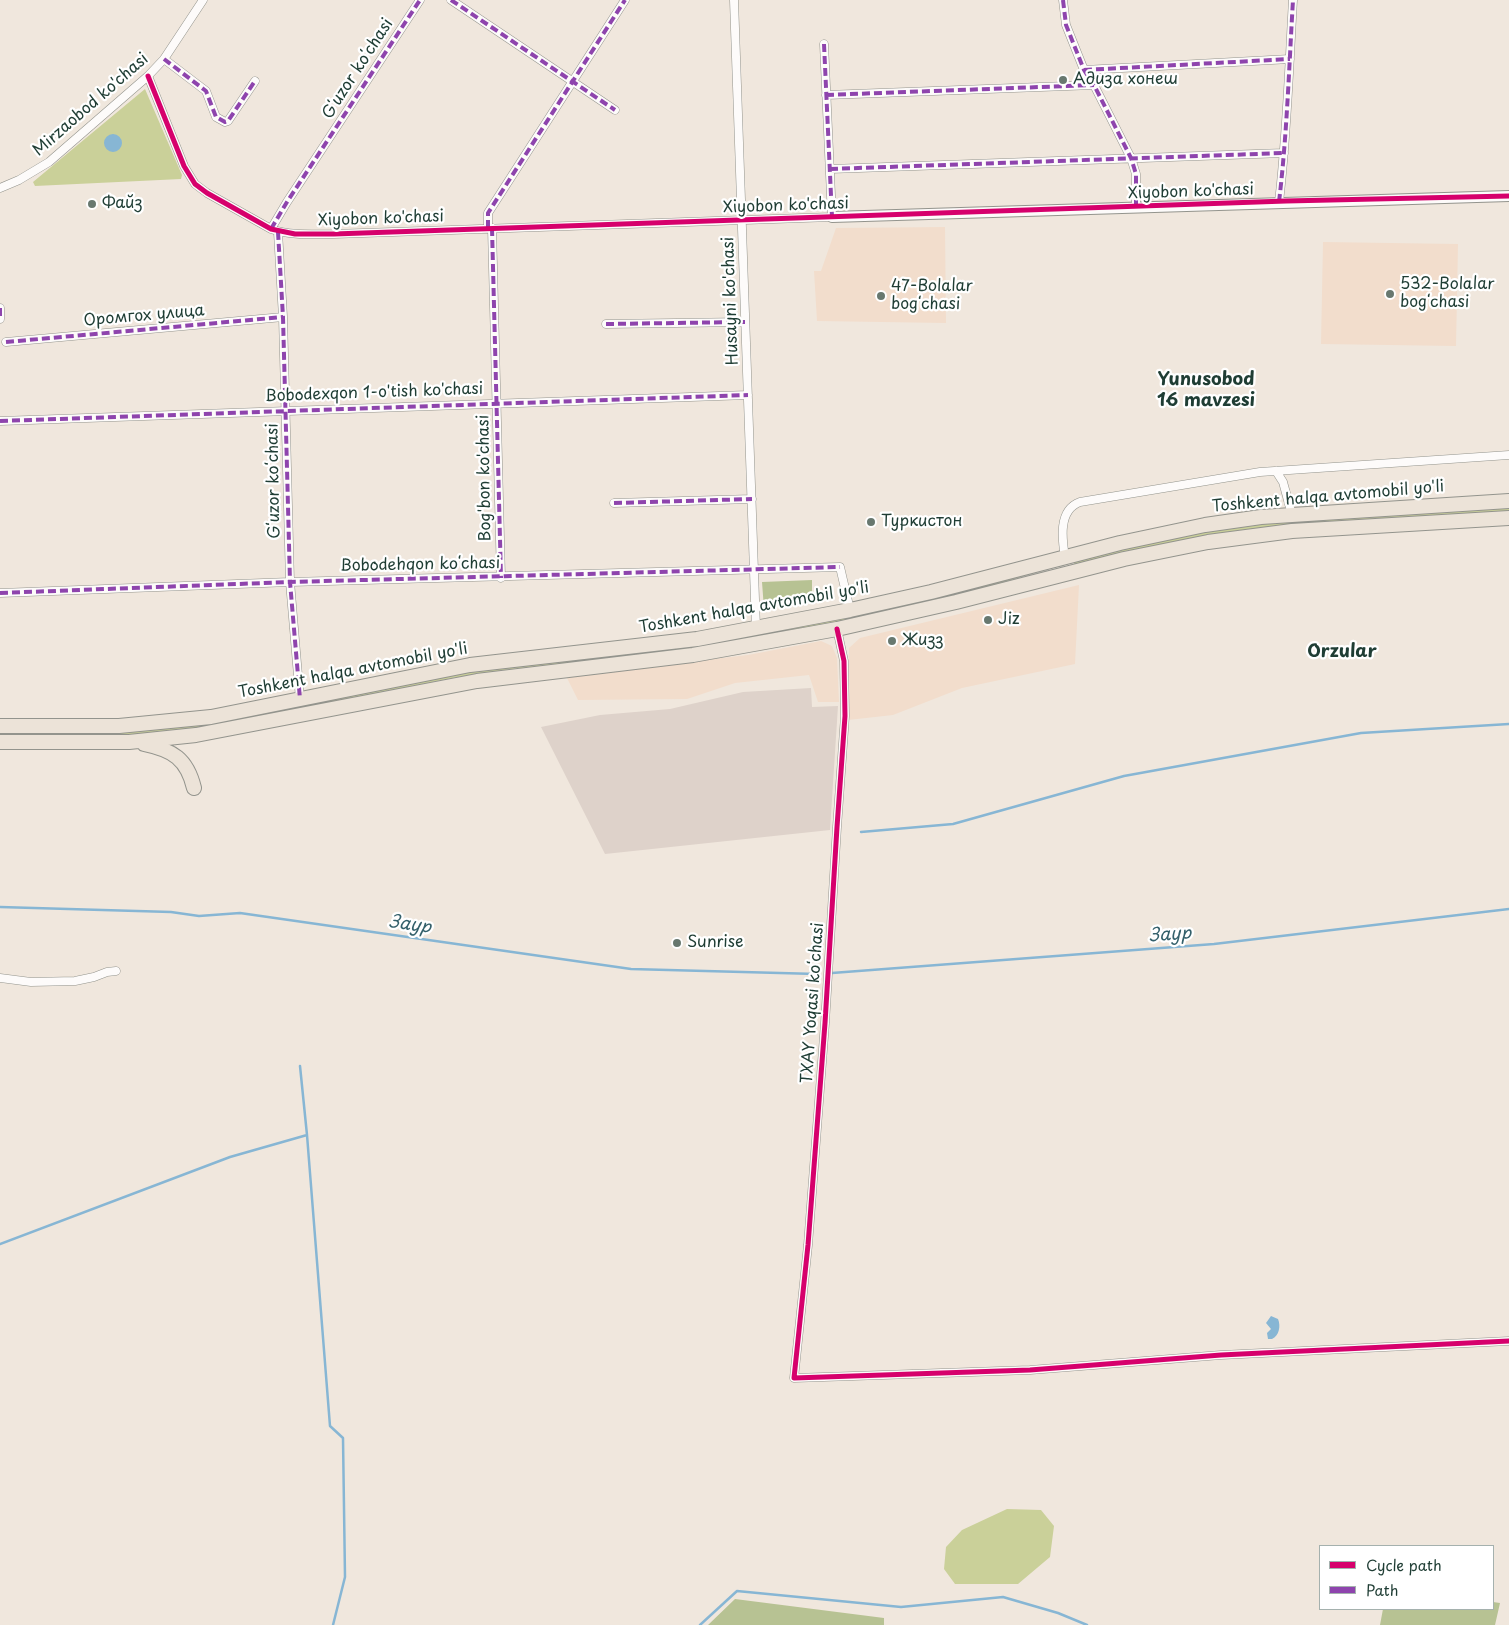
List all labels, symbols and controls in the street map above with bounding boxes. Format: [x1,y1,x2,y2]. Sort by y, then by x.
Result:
street label: Gʻuzor koʻchasi [318,15,398,123]
street label: Mirzaobod ko'chasi [29,50,153,160]
place label: Адиза хонеш [1073,70,1178,90]
marker: Адиза хонеш [1057,74,1069,86]
street label: Xiyobon ko'chasi [1128,180,1254,204]
place label: Файз [102,194,143,214]
street label: Xiyobon ko'chasi [723,194,849,218]
marker: Файз [86,198,98,210]
street label: Xiyobon ko'chasi [318,207,444,231]
street label: Husayni ko'chasi [719,236,743,366]
place label: 532-Bolalar bogʻchasi [1400,275,1494,313]
place label: 47-Bolalar bogʻchasi [891,277,973,315]
marker: 532-Bolalar bogʻchasi [1384,288,1396,300]
marker: 47-Bolalar bogʻchasi [875,290,887,302]
street label: Оромгох улица [83,301,205,331]
district label: Yunusobod 16 mavzesi [1157,369,1255,412]
street label: Bobodexqon 1-o'tish ko'chasi [264,380,484,406]
street label: Bog'bon ko'chasi [474,415,496,541]
street label: Gʻuzor koʻchasi [263,423,285,539]
street label: Toshkent halqa avtomobil yo'li [1211,477,1445,517]
place label: Туркистон [881,512,962,532]
marker: Туркистон [865,516,877,528]
street label: Bobodehqon koʻchasi [340,554,500,576]
street label: Toshkent halqa avtomobil yo'li [637,578,871,638]
place label: Jiz [998,610,1020,630]
marker: Jiz [982,614,994,626]
place label: Жизз [902,631,944,651]
marker: Жизз [886,635,898,647]
street label: Toshkent halqa avtomobil yo'li [237,639,469,703]
district label: Orzular [1307,641,1377,663]
water label: Заур [388,911,432,939]
street label: TXAY Yoqasi koʻchasi [798,922,828,1084]
water label: Заур [1148,923,1192,947]
place label: Sunrise [687,933,743,953]
marker: Sunrise [671,937,683,949]
legend [1319,1545,1494,1610]
text: Cycle path [1366,1553,1442,1576]
text: Path [1366,1578,1398,1601]

